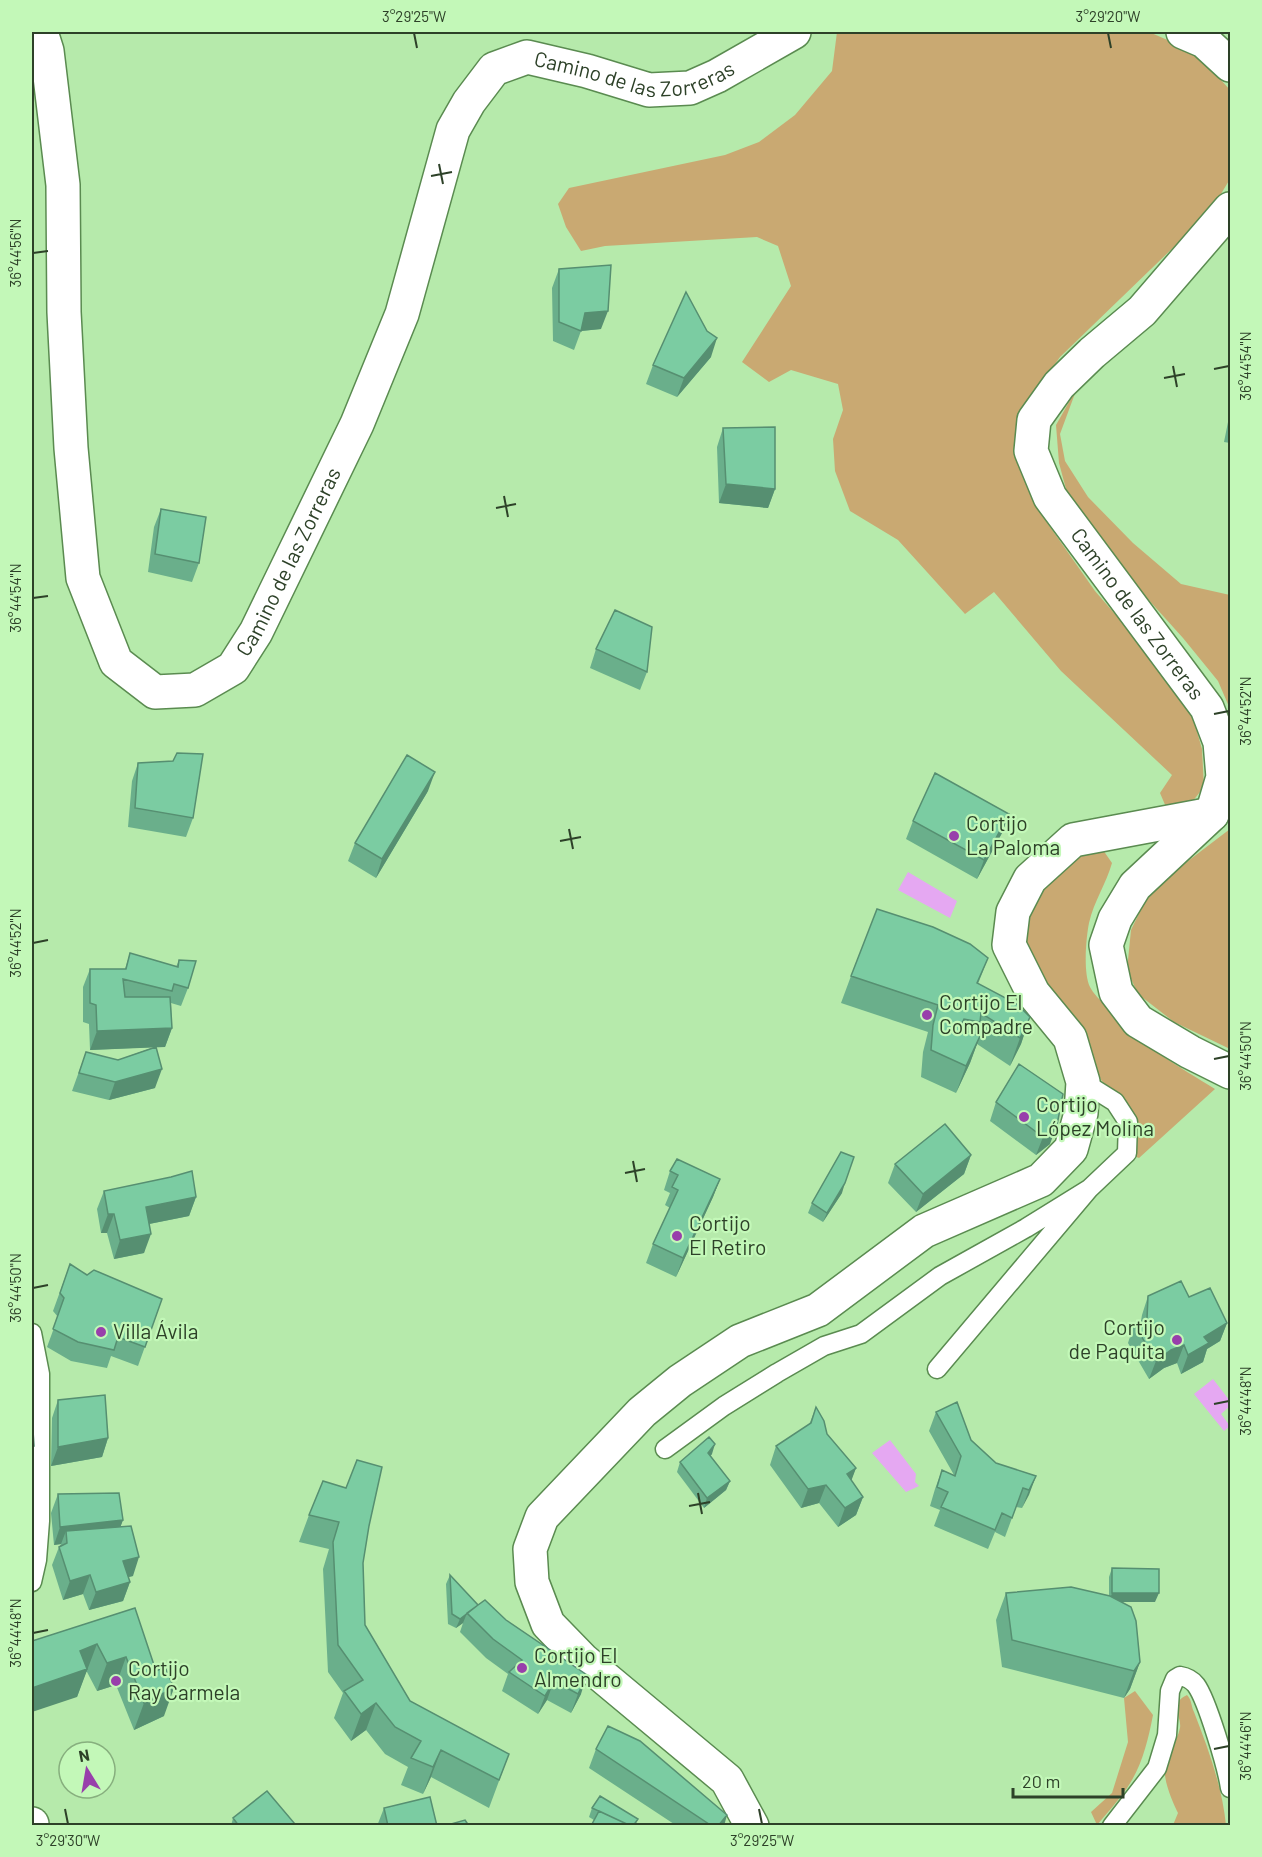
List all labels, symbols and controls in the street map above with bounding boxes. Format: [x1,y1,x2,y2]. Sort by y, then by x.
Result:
text: 3°29'25"W [382,7,446,25]
text: 3°29'20"W [1076,7,1140,25]
street label: Camino de las Zorreras [532,45,738,101]
text: 36°44'56"N [6,219,24,287]
text: 36°44'54"N [1236,331,1254,401]
street label: Camino de las Zorreras [230,463,345,660]
street label: Camino de las Zorreras [1066,523,1210,704]
text: 36°44'54"N [6,563,24,633]
text: 36°44'52"N [1236,676,1254,746]
place label: Cortijo La Paloma [966,810,1060,859]
marker: Cortijo La Paloma [947,829,961,843]
text: 36°44'52"N [6,908,24,978]
place label: Cortijo El Compadre [939,989,1033,1038]
marker: Cortijo El Compadre [920,1008,934,1022]
text: 36°44'50"N [1236,1021,1254,1091]
place label: Cortijo López Molina [1036,1091,1154,1140]
marker: Cortijo López Molina [1017,1110,1031,1124]
place label: Cortijo El Retiro [689,1210,767,1259]
marker: Cortijo El Retiro [670,1229,684,1243]
text: 36°44'50"N [6,1253,24,1323]
place label: Cortijo de Paquita [1068,1314,1165,1363]
place label: Villa Ávila [113,1318,198,1343]
marker: Villa Ávila [94,1325,108,1339]
marker: Cortijo de Paquita [1170,1333,1184,1347]
text: 36°44'48"N [1236,1366,1254,1436]
text: 36°44'48"N [6,1598,24,1668]
place label: Cortijo El Almendro [534,1642,622,1691]
place label: Cortijo Ray Carmela [128,1655,240,1704]
marker: Cortijo El Almendro [515,1661,529,1675]
marker: Cortijo Ray Carmela [109,1674,123,1688]
text: 36°44'46"N [1236,1711,1254,1781]
north arrow [57,1740,117,1800]
text: N [77,1744,91,1765]
scale bar [1013,1761,1122,1799]
text: 20 m [1022,1770,1060,1792]
text: 3°29'30"W [36,1831,100,1849]
text: 3°29'25"W [730,1831,794,1849]

